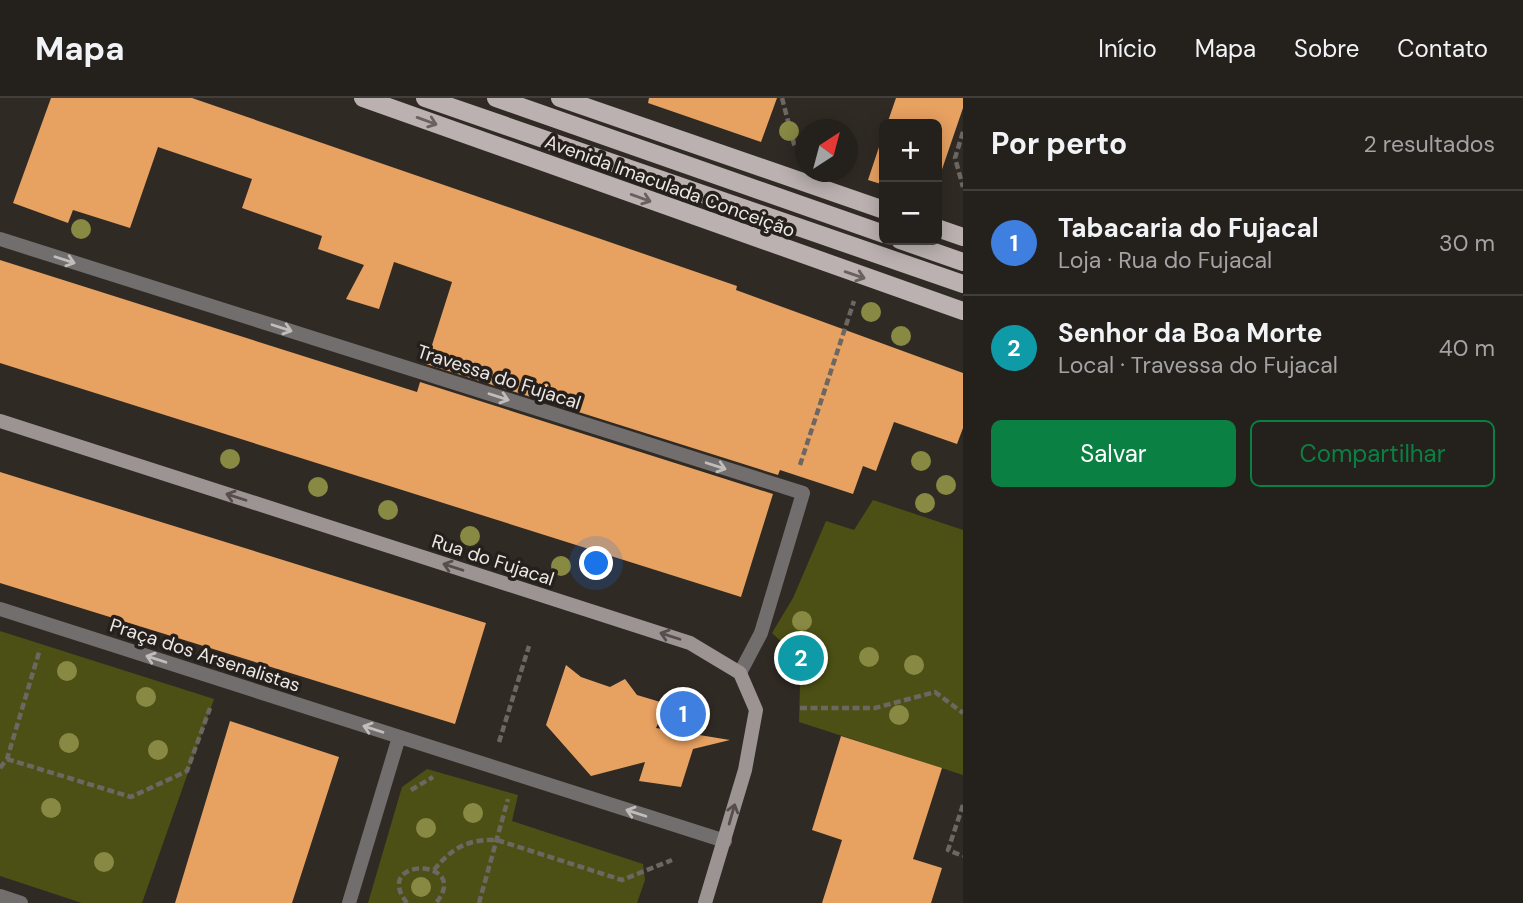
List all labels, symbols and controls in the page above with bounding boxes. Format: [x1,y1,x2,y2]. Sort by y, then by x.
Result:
text: Mapa [35,27,125,70]
text: Início [1098,33,1157,64]
text: Mapa [1195,33,1256,64]
text: Sobre [1294,33,1359,64]
text: Contato [1397,33,1488,64]
one-way arrow [416,115,438,128]
north arrow [795,119,858,182]
map controls [879,119,942,245]
button: + [879,119,942,182]
text: Por perto [991,124,1127,163]
street label: Avenida Imaculada Conceição [541,129,799,243]
text: 2 resultados [1364,129,1495,159]
button: − [879,182,942,245]
one-way arrow [630,193,652,205]
text: Tabacaria do Fujacal [1058,211,1319,245]
text: 1 [1010,228,1018,258]
text: 30 m [1439,228,1495,258]
text: Loja · Rua do Fujacal [1058,245,1272,275]
one-way arrow [54,254,76,267]
one-way arrow [844,270,866,282]
text: Senhor da Boa Morte [1058,316,1322,350]
one-way arrow [271,323,293,336]
text: 2 [1007,333,1021,363]
text: 40 m [1439,333,1495,363]
street label: Travessa do Fujacal [414,339,584,415]
text: Local · Travessa do Fujacal [1058,350,1338,380]
one-way arrow [488,391,510,404]
button: Salvar [991,420,1236,487]
button: Compartilhar [1250,420,1495,487]
one-way arrow [705,460,727,473]
one-way arrow [226,490,248,503]
street label: Rua do Fujacal [429,528,557,592]
your location [579,546,613,580]
one-way arrow [442,560,464,573]
street label: Praça dos Arsenalistas [107,612,303,698]
one-way arrow [659,629,681,641]
pin: 2 [778,632,824,684]
one-way arrow [146,652,168,665]
pin: 1 [660,688,706,740]
one-way arrow [362,722,384,735]
one-way arrow [727,804,740,826]
one-way arrow [626,806,648,818]

